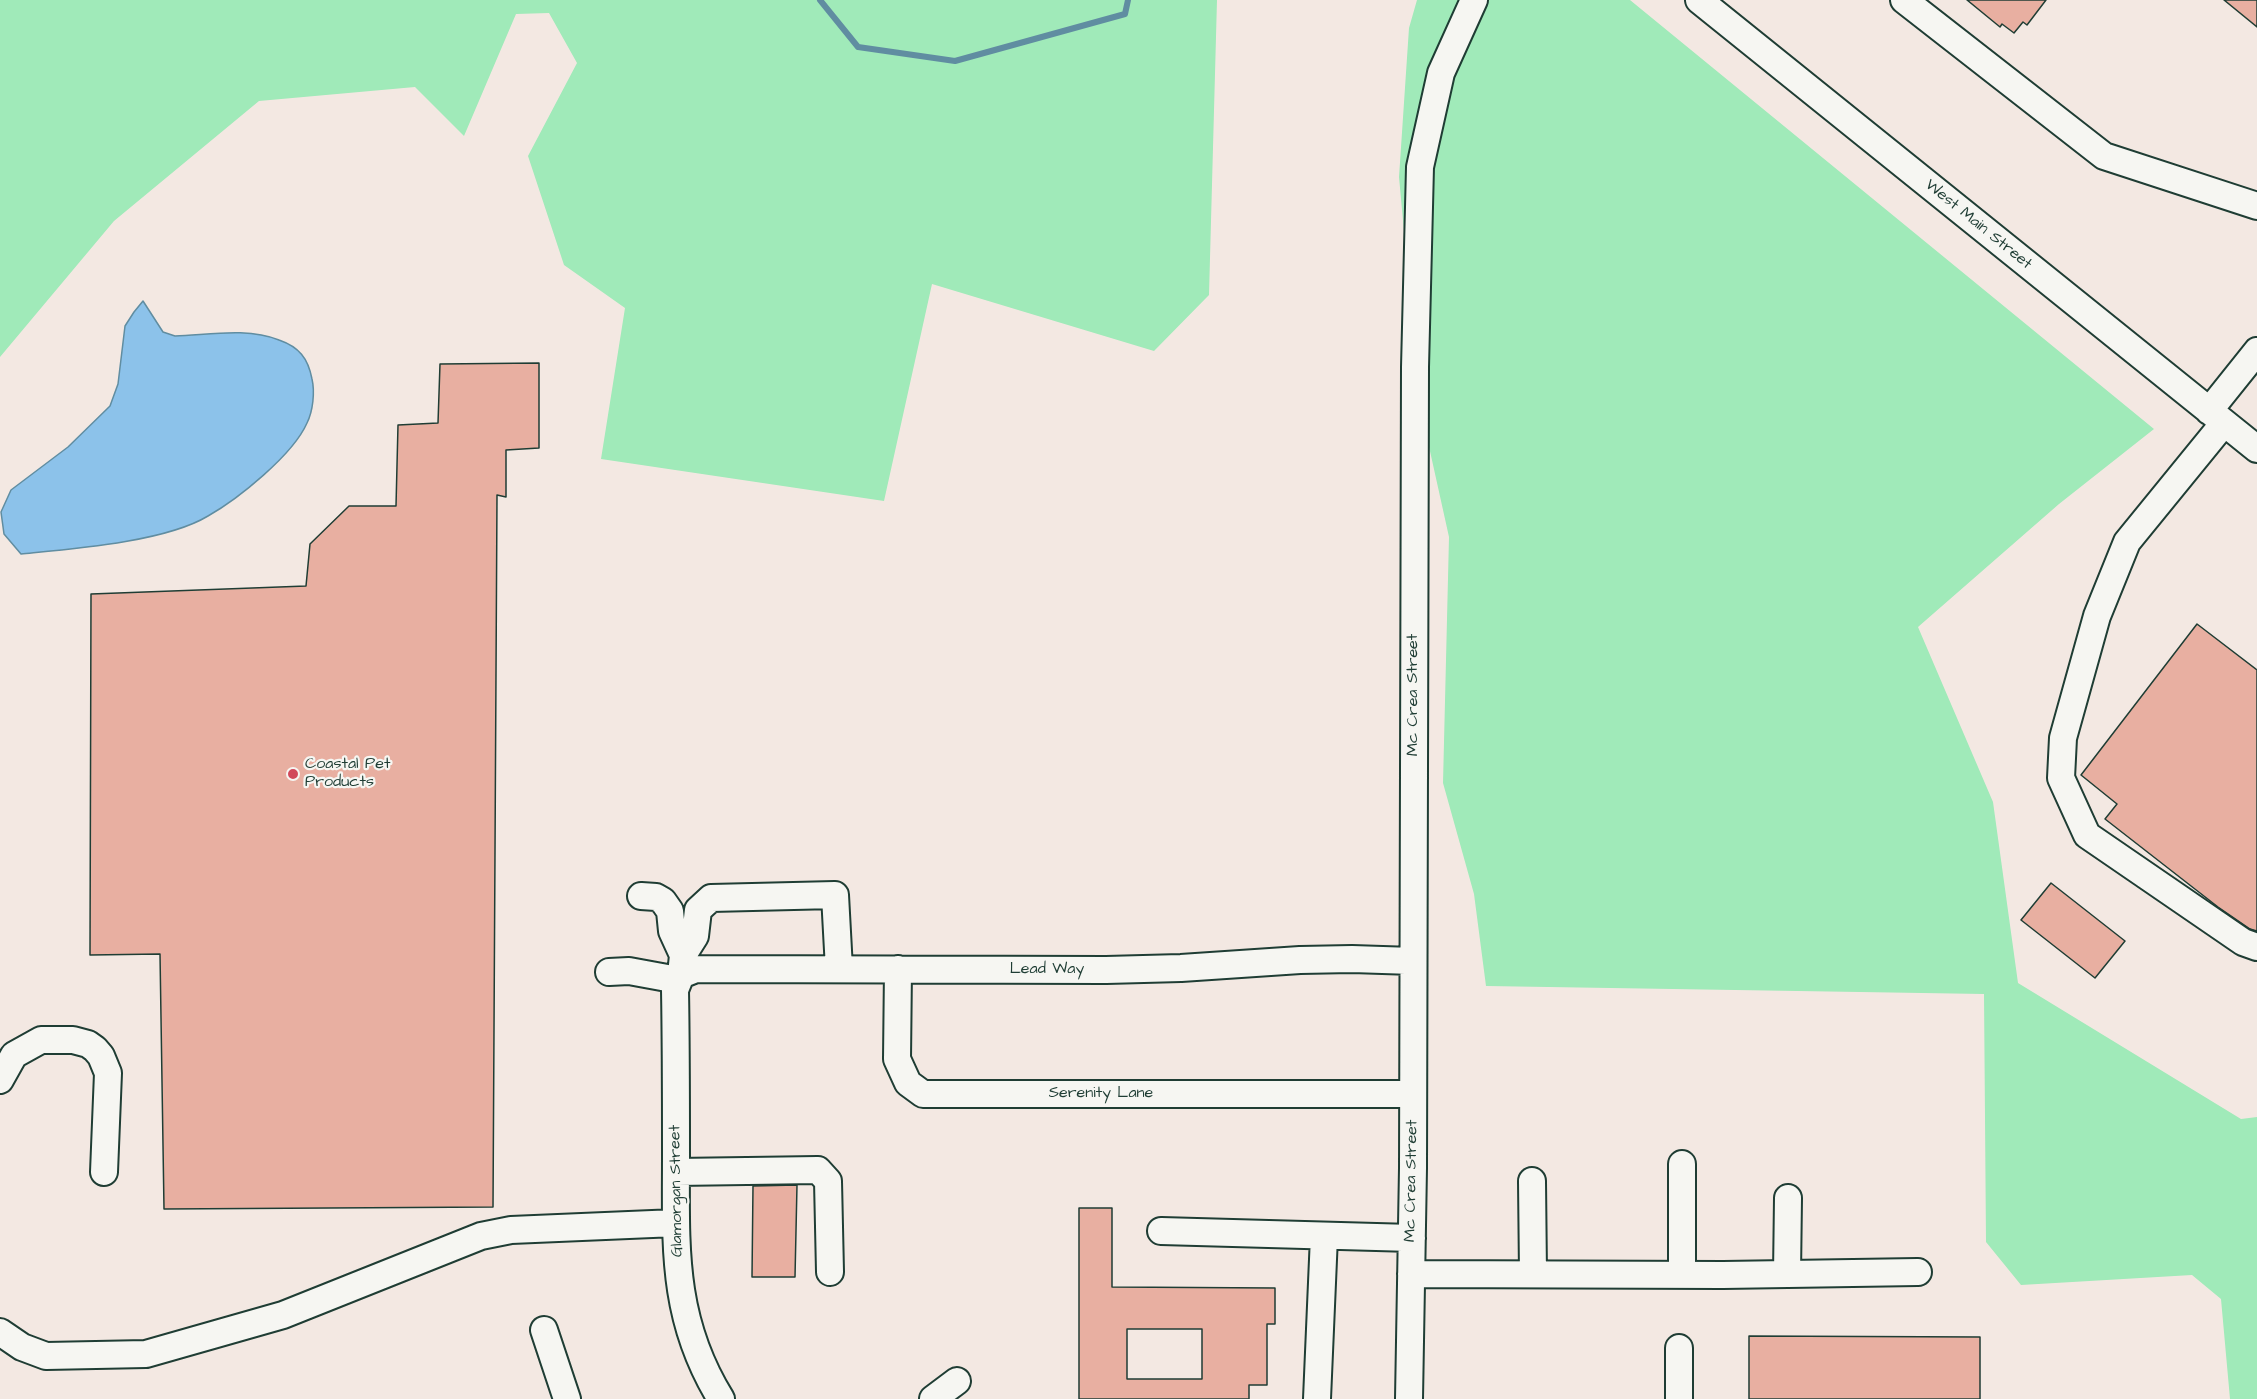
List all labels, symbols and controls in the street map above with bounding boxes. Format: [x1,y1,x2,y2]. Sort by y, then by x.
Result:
street label: West Main Street [1921,176,2035,274]
street label: Mc Crea Street [1404,634,1424,756]
place label: Coastal Pet Products [305,755,390,793]
marker: Coastal Pet Products [286,767,300,781]
street label: Lead Way [1010,960,1084,980]
street label: Serenity Lane [1049,1084,1153,1104]
street label: Mc Crea Street [1401,1120,1423,1242]
street label: Glamorgan Street [666,1125,688,1257]

